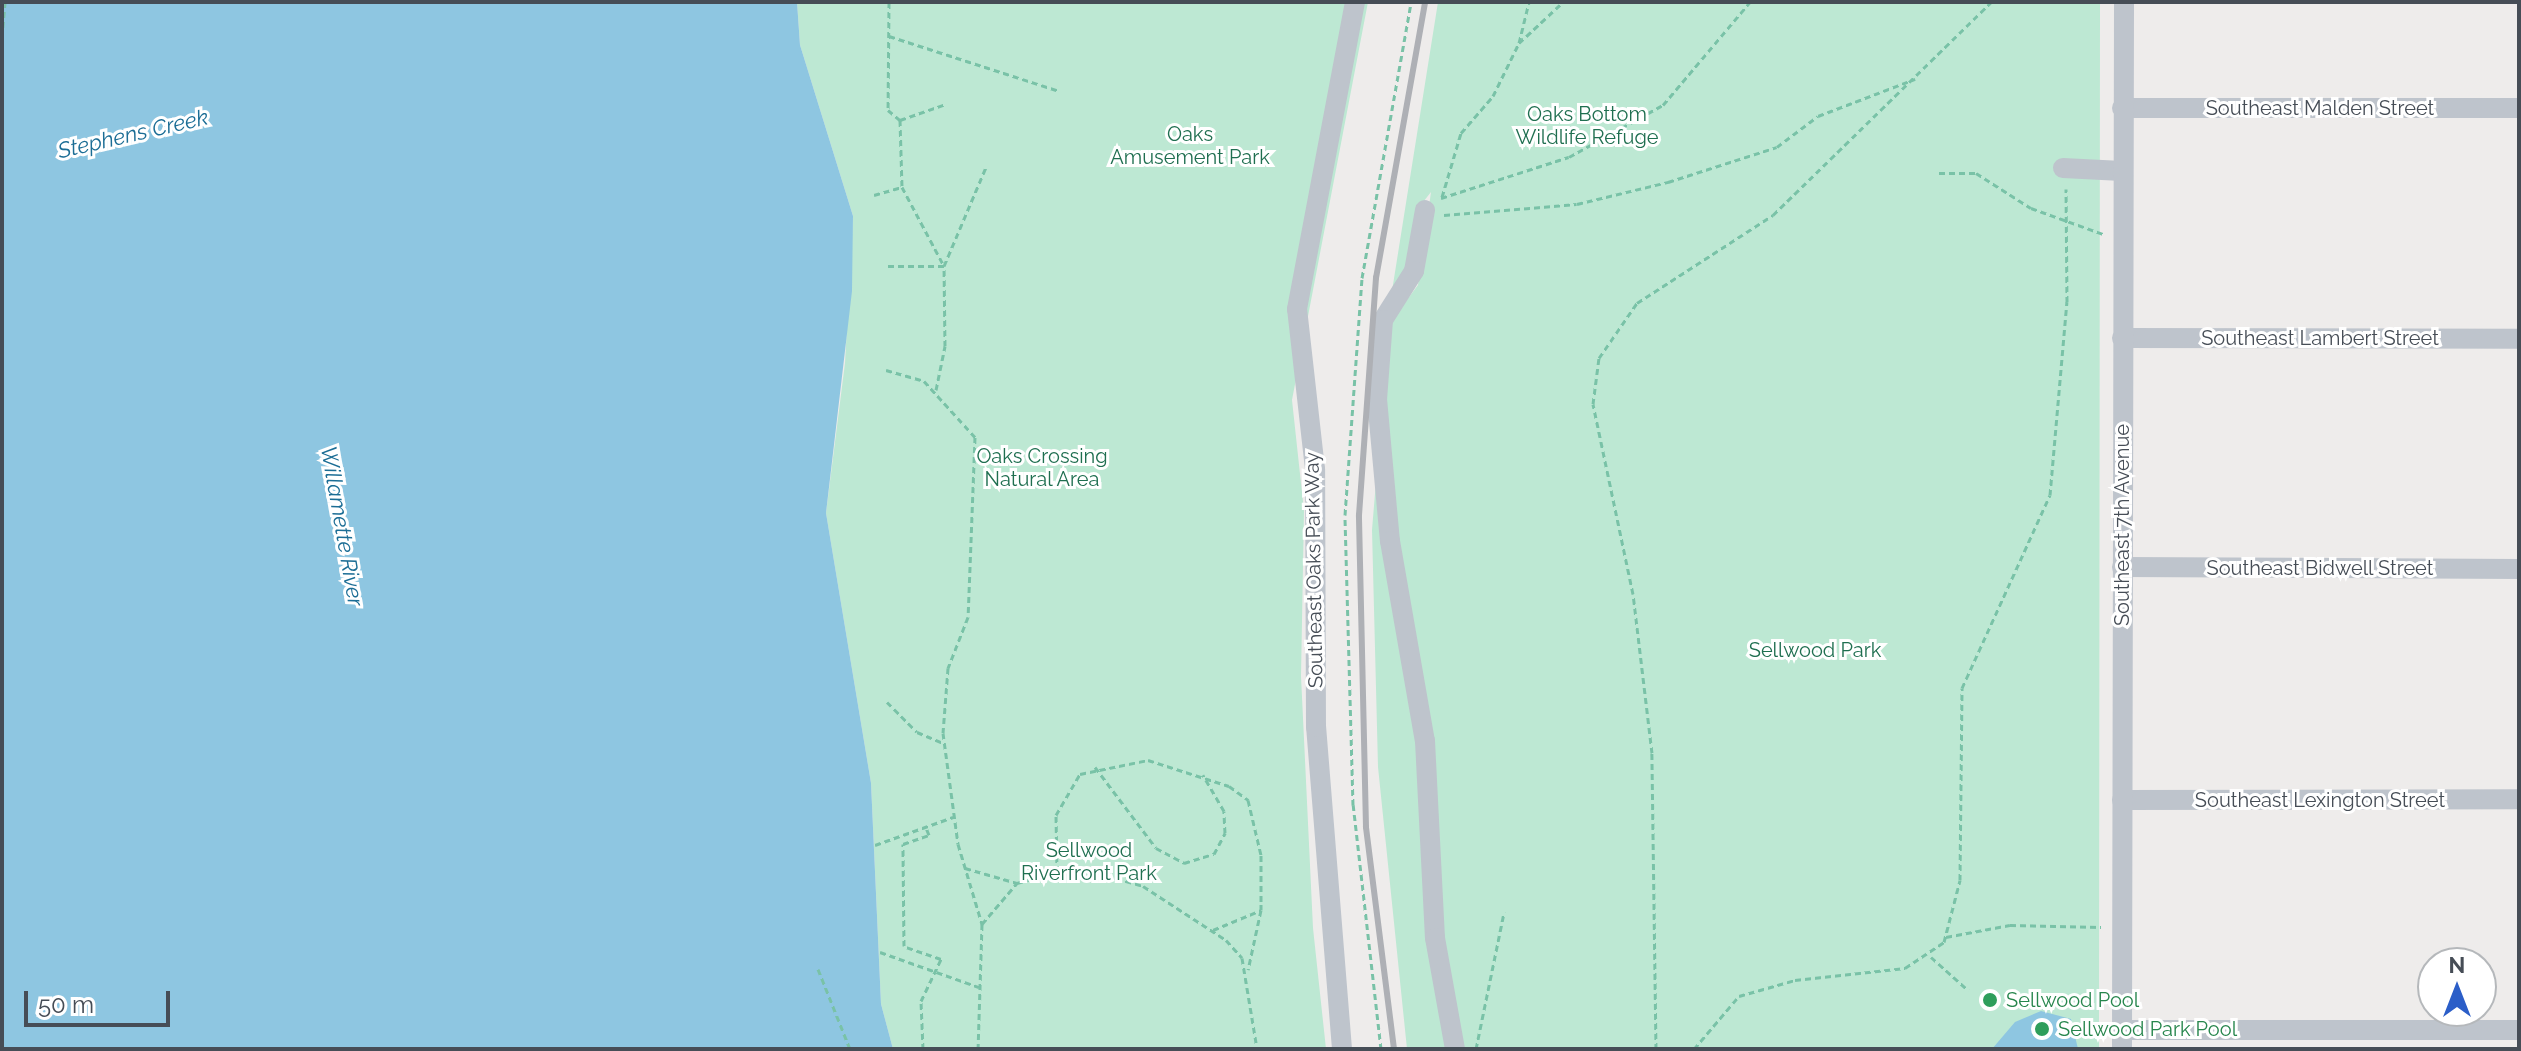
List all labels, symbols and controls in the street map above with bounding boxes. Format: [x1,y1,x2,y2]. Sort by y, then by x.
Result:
street label: Southeast Malden Street [2206,96,2434,120]
park label: Oaks Bottom Wildlife Refuge [1515,103,1659,150]
water label: Stephens Creek [55,104,211,164]
park label: Oaks Amusement Park [1110,123,1270,170]
street label: Southeast Lambert Street [2201,326,2439,350]
street label: Southeast 7th Avenue [2110,424,2134,626]
water label: Willamette River [315,444,369,608]
park label: Oaks Crossing Natural Area [976,444,1108,491]
street label: Southeast Oaks Park Way [1300,451,1328,689]
street label: Southeast Bidwell Street [2206,556,2434,580]
park label: Sellwood Park [1749,638,1881,662]
street label: Southeast Lexington Street [2195,788,2445,812]
park label: Sellwood Riverfront Park [1021,839,1157,886]
north arrow [2417,947,2497,1027]
text: N [2449,952,2465,978]
scale bar [28,975,174,1025]
place label: Sellwood Pool [2006,988,2139,1012]
text: 50 m [38,990,94,1019]
marker: Sellwood Pool [1981,991,1999,1009]
place label: Sellwood Park Pool [2058,1017,2237,1041]
marker: Sellwood Park Pool [2033,1020,2051,1038]

